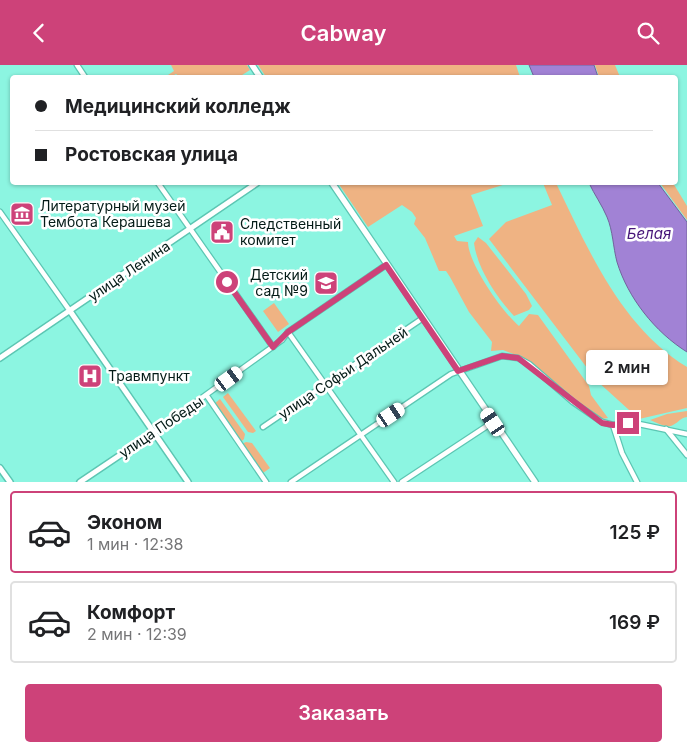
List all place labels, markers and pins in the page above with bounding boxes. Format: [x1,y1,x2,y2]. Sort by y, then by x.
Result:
place label: Литературный музей Тембота Керашева [40,197,186,230]
museum icon: Литературный музей Тембота Керашева [9,201,35,227]
place label: Следственный комитет [240,215,341,248]
public building icon: Следственный комитет [209,219,235,245]
place label: Детский сад №9 [250,266,308,299]
school or university icon: Детский сад №9 [313,270,339,296]
hospital icon: Травмпункт [77,363,103,389]
place label: Травмпункт [108,367,190,384]

